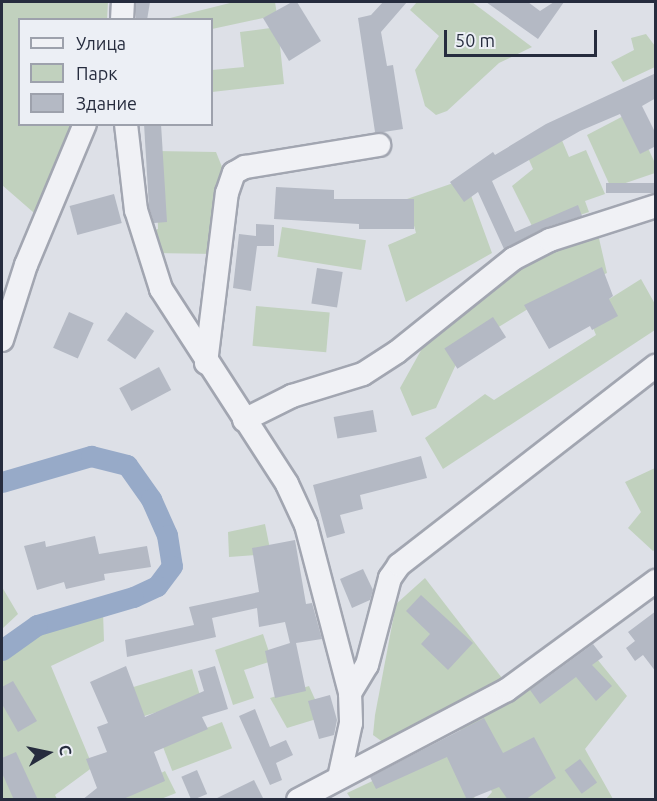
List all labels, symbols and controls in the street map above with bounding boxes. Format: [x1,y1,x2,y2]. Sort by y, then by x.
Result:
legend [18,18,213,126]
scale bar [447,18,600,56]
text: 50 m [455,30,495,50]
text: Улица [76,33,126,53]
text: Парк [76,63,117,83]
text: Здание [76,93,137,113]
north arrow [18,723,78,783]
text: С [56,744,75,757]

